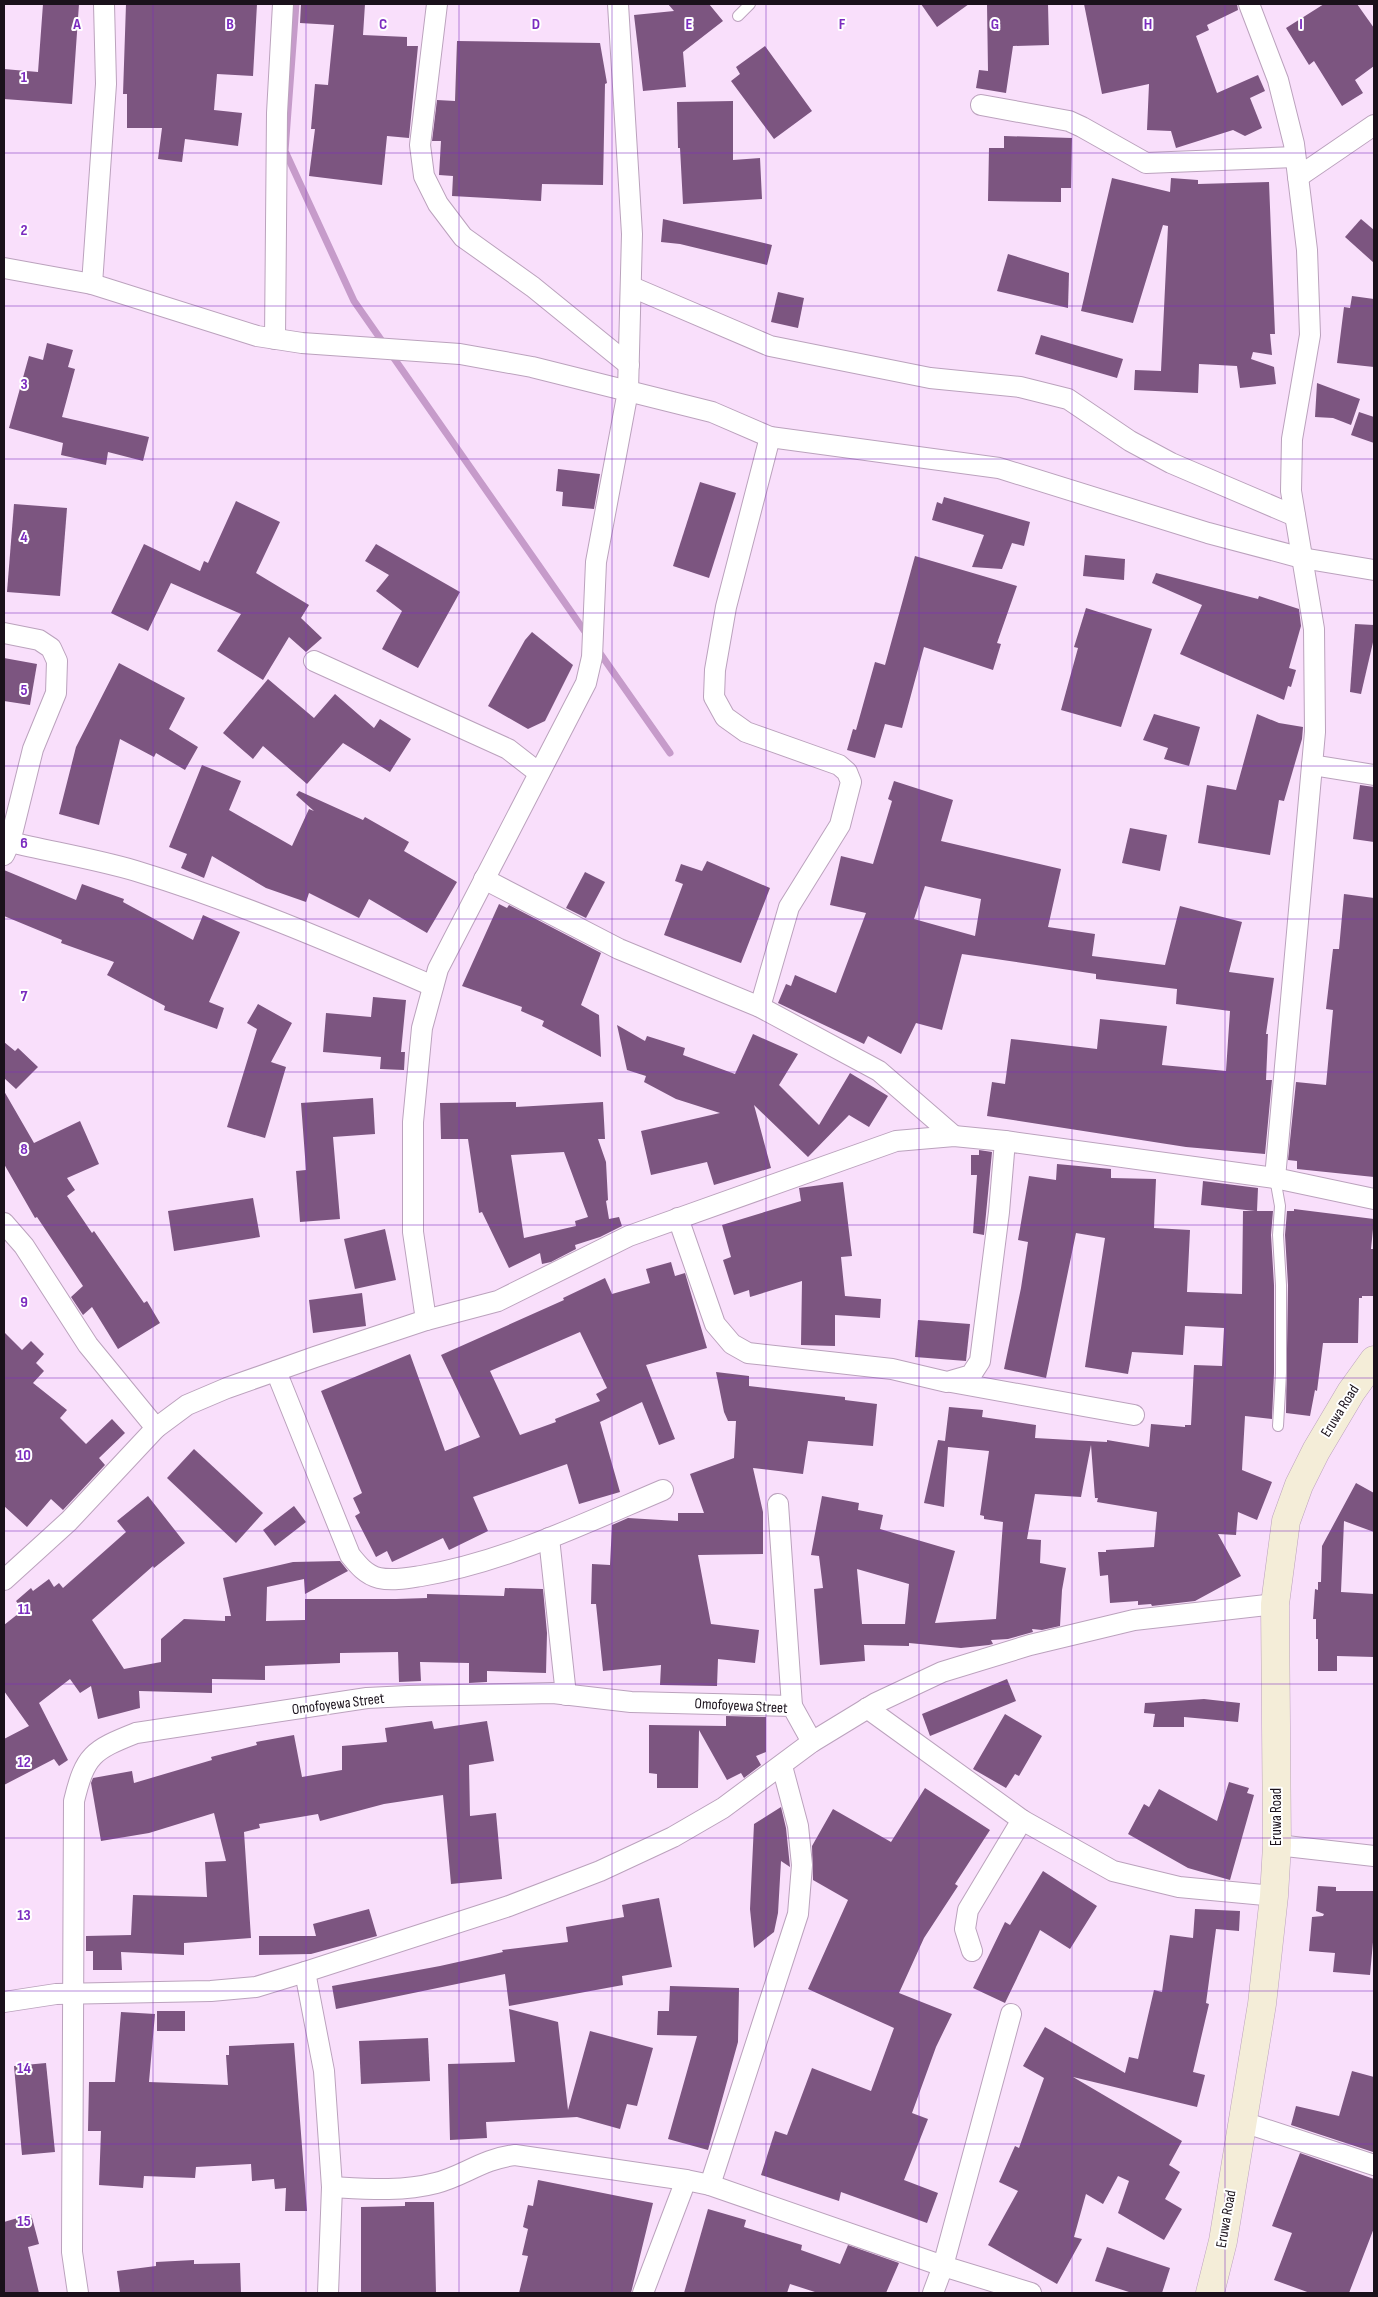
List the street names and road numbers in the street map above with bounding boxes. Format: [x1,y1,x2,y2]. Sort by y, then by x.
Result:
street label: Eruwa Road [1317,1381,1363,1441]
street label: Omofoyewa Street [291,1689,386,1719]
street label: Omofoyewa Street [694,1694,788,1718]
street label: Eruwa Road [1267,1788,1286,1846]
street label: Eruwa Road [1212,2189,1240,2249]

